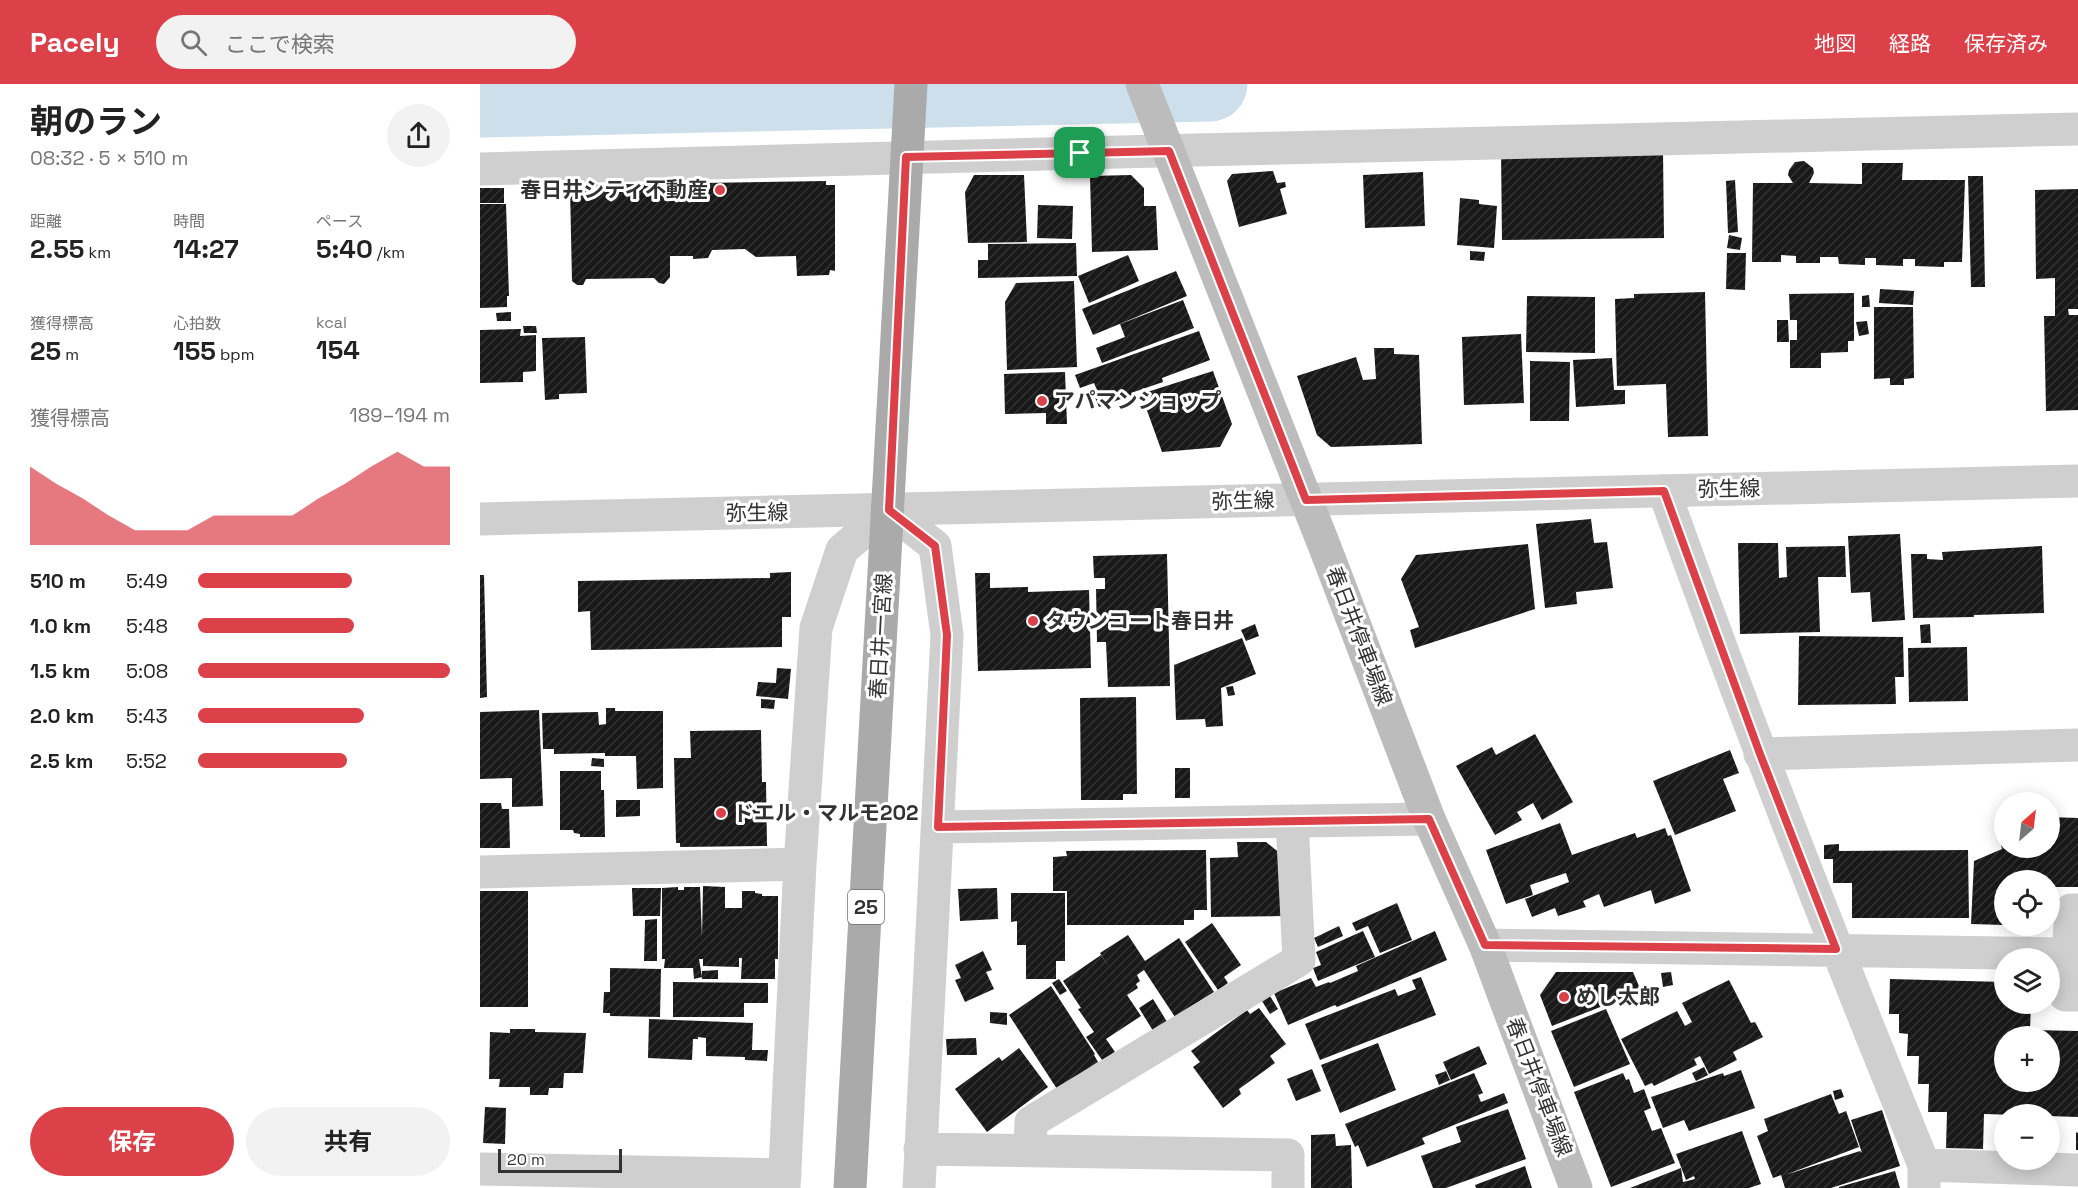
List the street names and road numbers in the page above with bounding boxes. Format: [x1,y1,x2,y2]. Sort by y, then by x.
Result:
street label: 弥生線 [1697,474,1761,503]
street label: 弥生線 [1211,486,1275,515]
street label: 弥生線 [725,498,789,527]
street label: 春日井停車場線 [1321,562,1398,709]
street label: 春日井一宮線 [864,572,897,700]
road number: 25 [848,890,884,924]
street label: 春日井停車場線 [1501,1013,1578,1160]

